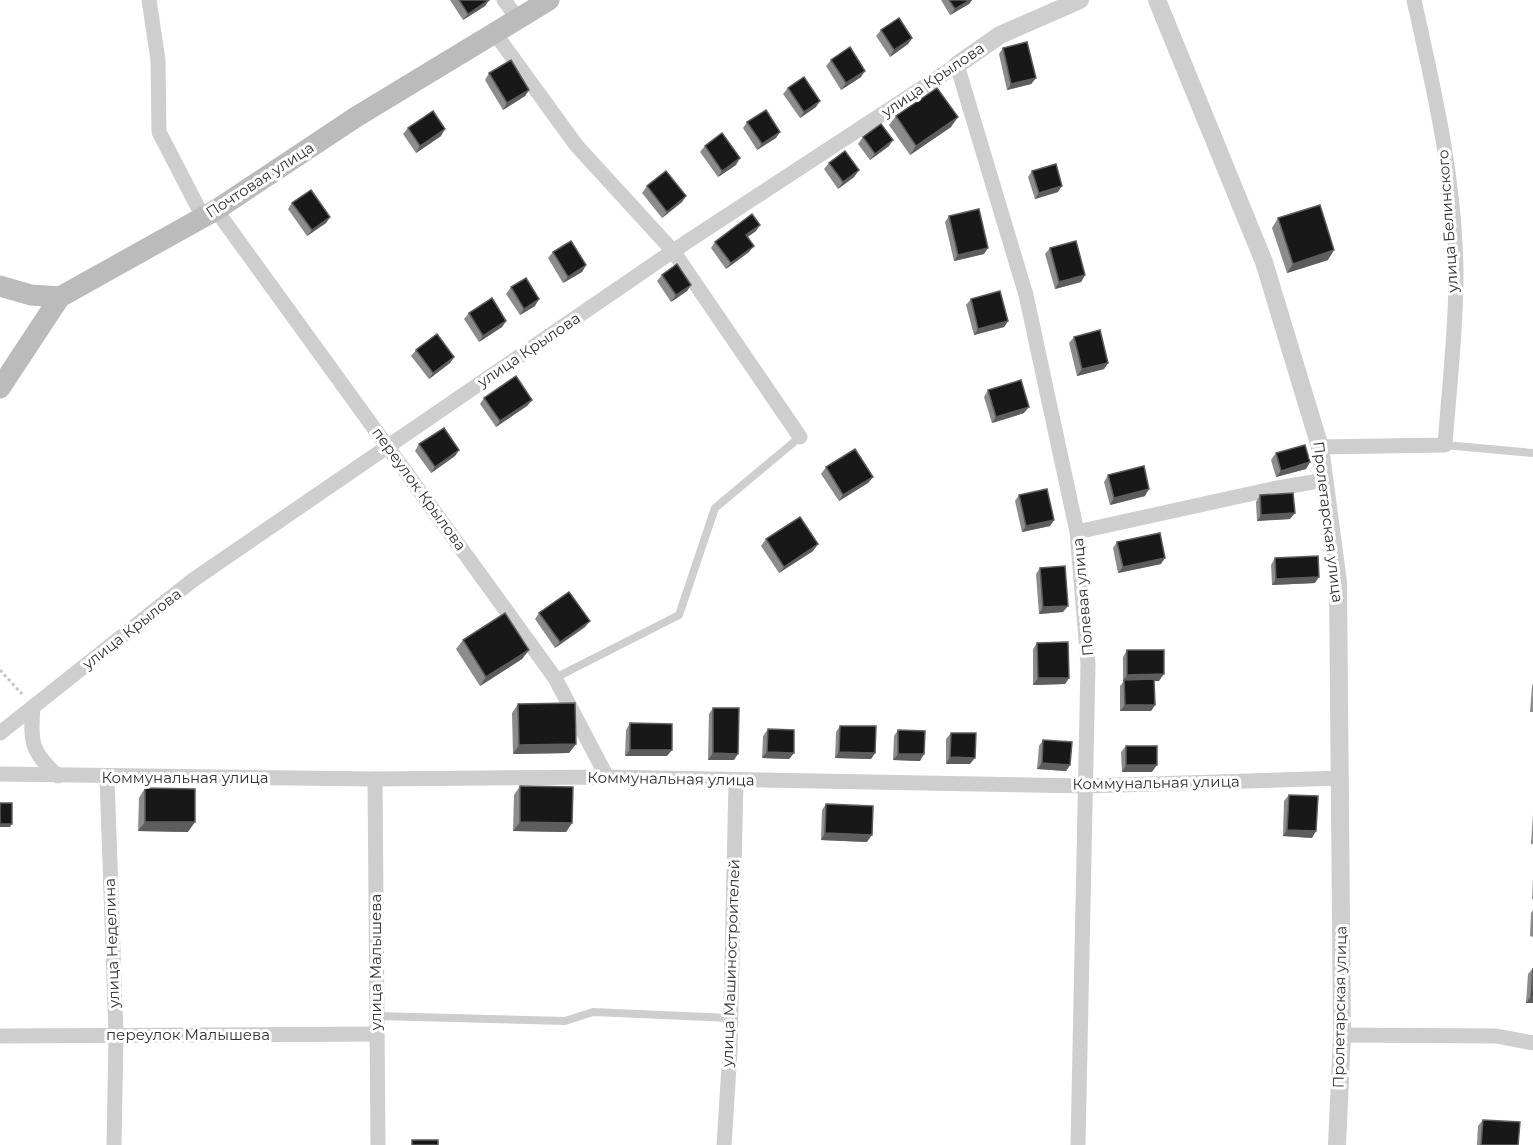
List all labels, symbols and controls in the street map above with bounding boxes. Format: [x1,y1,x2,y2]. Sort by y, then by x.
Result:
street label: улица Крылова [877,38,988,122]
street label: Почтовая улица [202,138,317,222]
street label: улица Белинского [1433,149,1462,294]
street label: улица Крылова [473,308,584,392]
street label: переулок Крылова [368,423,471,554]
street label: Пролетарская улица [1309,440,1348,604]
street label: Полевая улица [1068,537,1097,657]
street label: улица Крылова [78,584,185,674]
street label: Коммунальная улица [101,768,269,787]
street label: Коммунальная улица [587,768,755,789]
street label: Коммунальная улица [1072,772,1240,793]
street label: улица Машиностроителей [717,859,744,1068]
street label: улица Неделина [100,878,123,1009]
street label: улица Малышева [366,894,385,1031]
street label: Пролетарская улица [1329,926,1350,1088]
street label: переулок Малышева [106,1025,270,1044]

